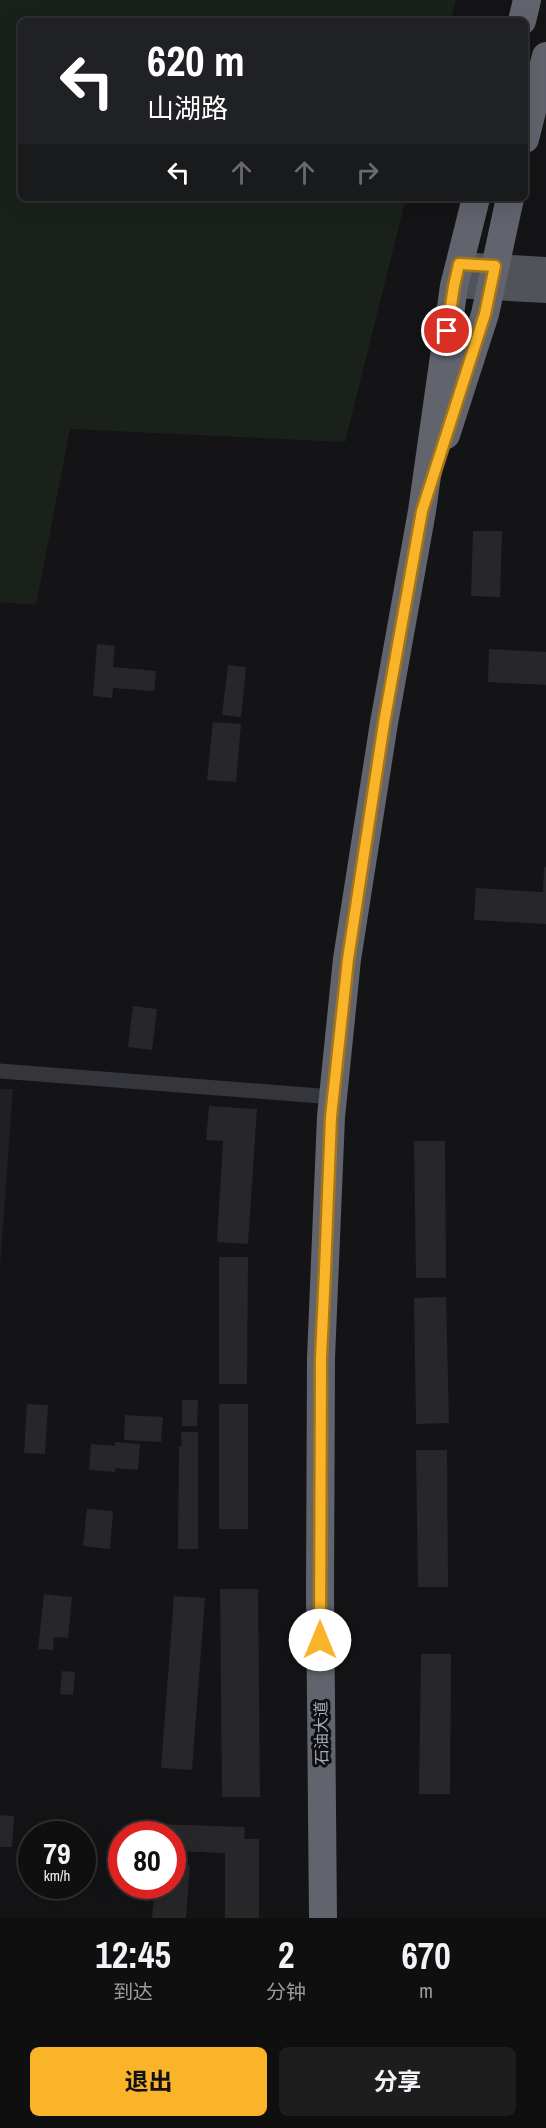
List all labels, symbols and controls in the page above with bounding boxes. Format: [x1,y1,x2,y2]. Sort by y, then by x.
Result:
text: 620 m [147,33,245,89]
icon: left [48,42,126,120]
text: 山湖路 [147,90,228,126]
icon: left [162,156,195,189]
icon: ahead [225,156,258,189]
icon: ahead [288,156,321,189]
icon: right [351,156,384,189]
pin [421,305,472,356]
icon: arrive [430,314,463,347]
position arrow [288,1608,352,1672]
street label: 石油大道 [309,1701,333,1765]
speed limit sign: 80 [108,1821,186,1899]
text: 79 [43,1833,71,1873]
text: km/h [44,1865,70,1886]
text: 12:45 [95,1931,171,1979]
text: 2 [278,1931,294,1979]
text: 670 [401,1932,451,1980]
text: m [419,1977,433,2004]
text: 到达 [113,1978,153,2005]
text: 分钟 [266,1978,306,2005]
button: 退出 [30,2047,267,2116]
button: 分享 [279,2047,516,2116]

